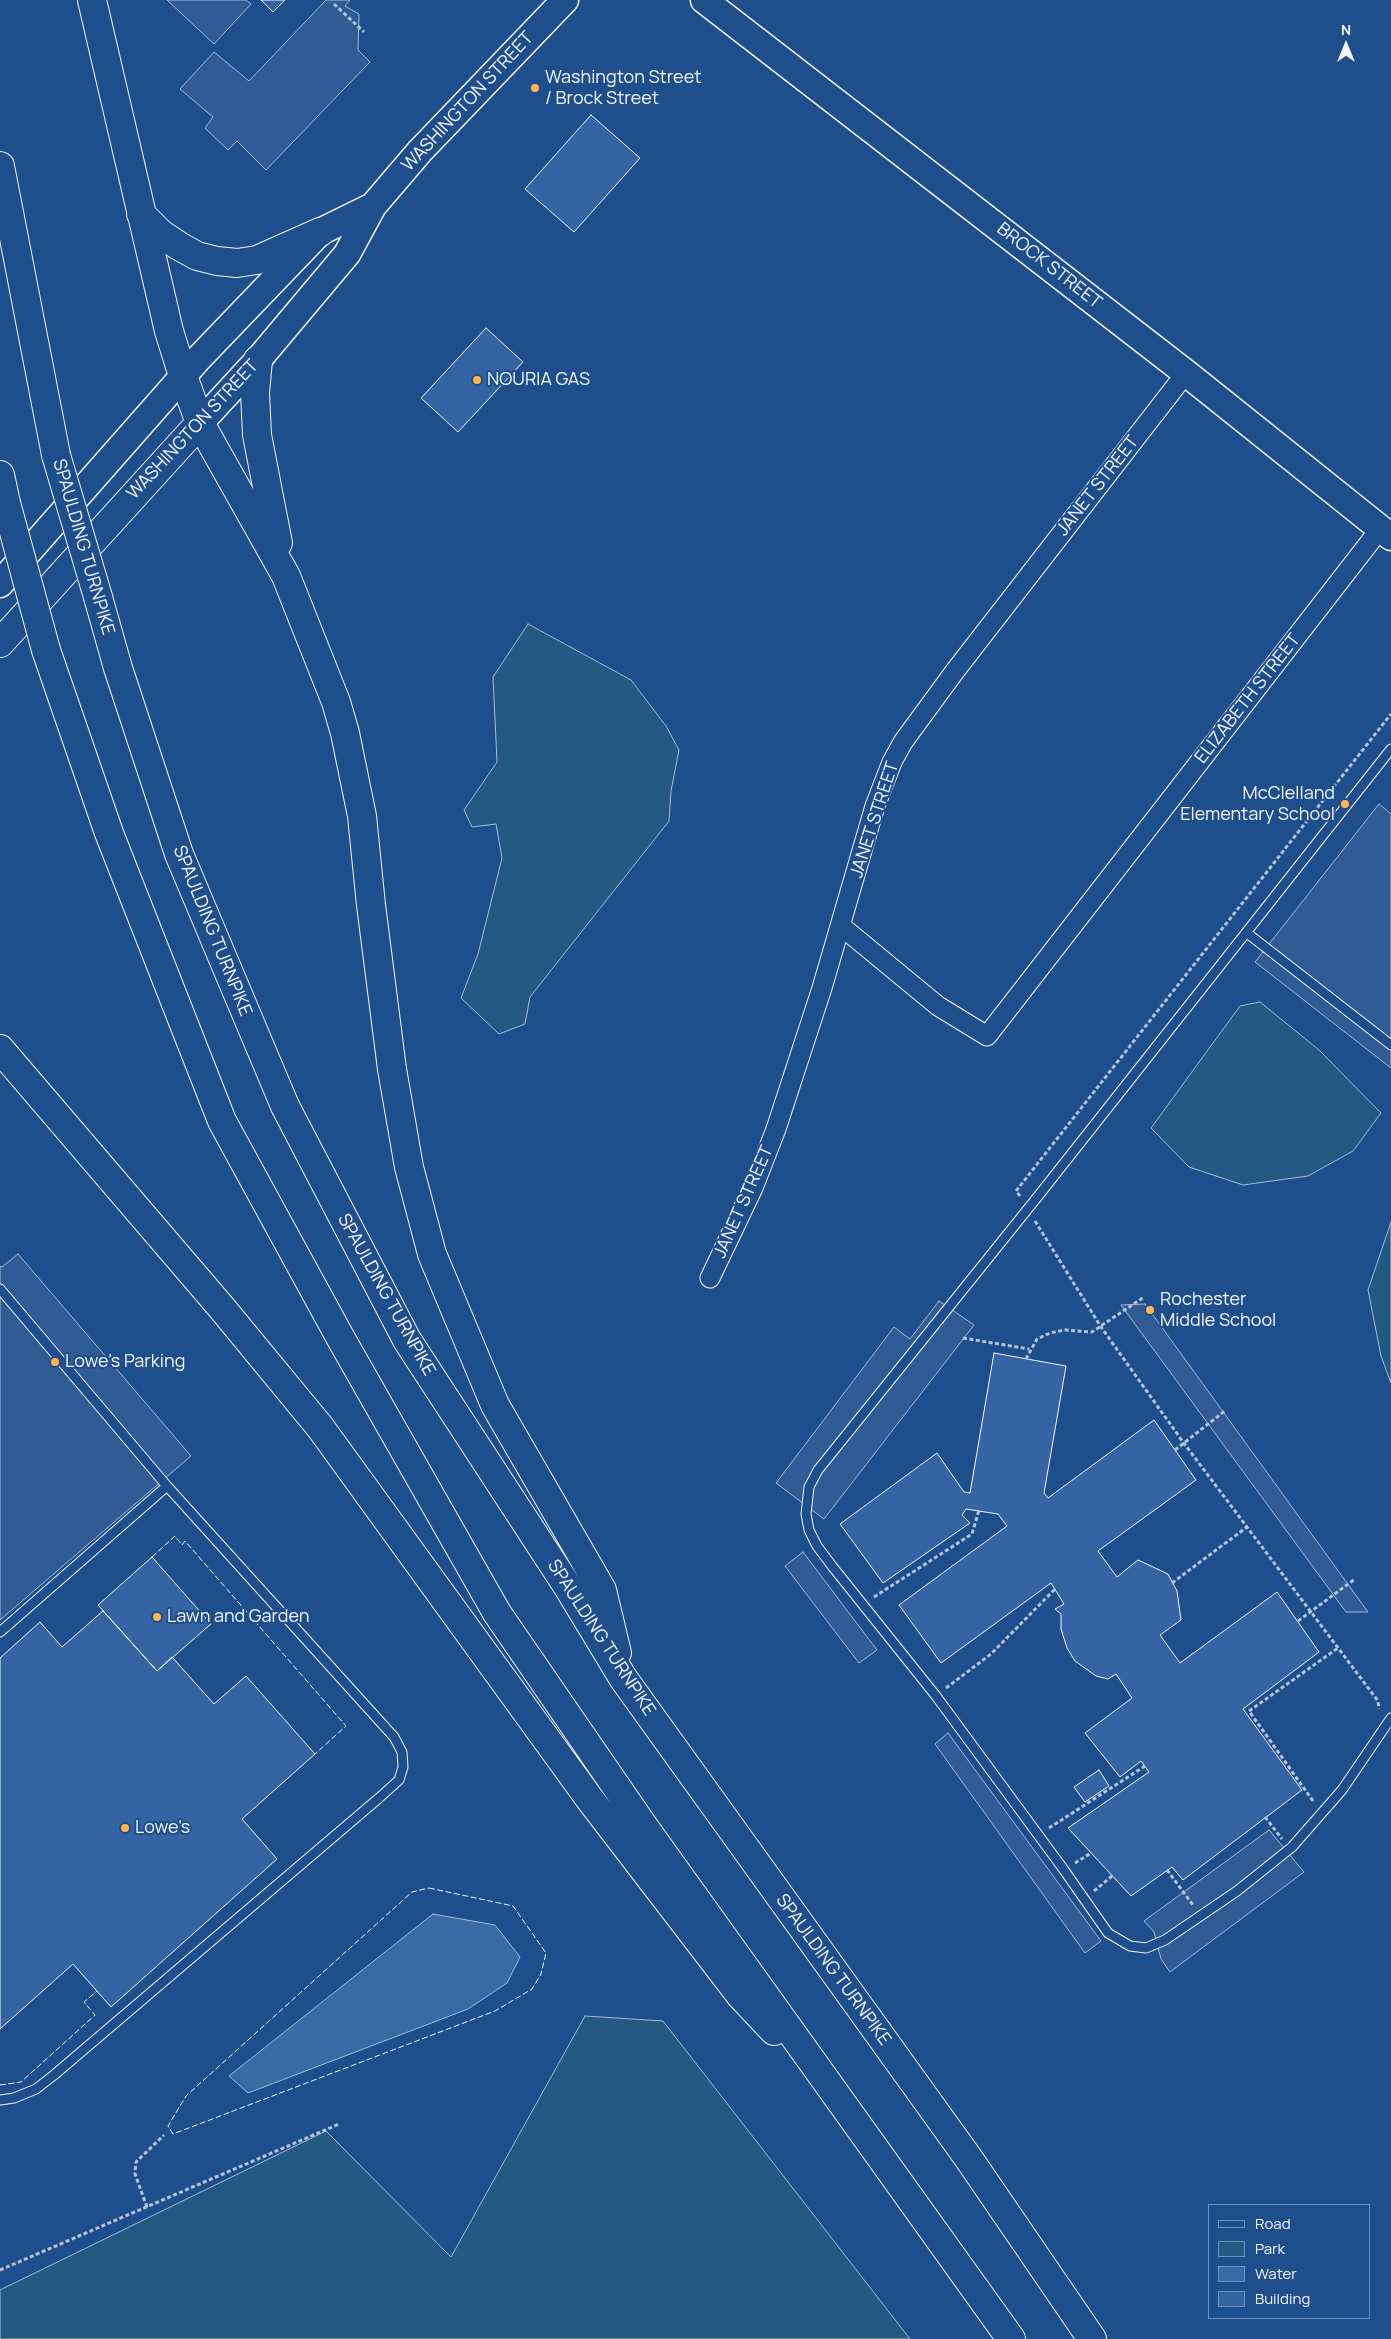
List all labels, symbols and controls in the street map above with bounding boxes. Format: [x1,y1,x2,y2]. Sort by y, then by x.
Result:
north arrow [1321,20,1371,70]
text: N [1341,20,1351,39]
street label: WASHINGTON STREET [398,28,538,176]
place label: Washington Street / Brock Street [545,67,701,110]
marker: Washington Street / Brock Street [529,82,541,94]
street label: BROCK STREET [992,218,1106,314]
street label: WASHINGTON STREET [123,356,263,504]
place label: NOURIA GAS [487,369,590,391]
marker: NOURIA GAS [471,374,483,386]
street label: JANET STREET [1052,432,1144,540]
street label: SPAULDING TURNPIKE [48,457,118,637]
street label: ELIZABETH STREET [1191,630,1305,768]
street label: JANET STREET [846,759,904,881]
place label: McClelland Elementary School [1180,783,1335,826]
marker: McClelland Elementary School [1339,798,1351,810]
street label: SPAULDING TURNPIKE [168,843,256,1019]
street label: JANET STREET [710,1142,778,1262]
street label: SPAULDING TURNPIKE [332,1210,440,1380]
place label: Rochester Middle School [1160,1289,1276,1332]
marker: Rochester Middle School [1144,1304,1156,1316]
place label: Lowe's Parking [65,1351,185,1373]
marker: Lowe's Parking [49,1356,61,1368]
street label: SPAULDING TURNPIKE [542,1556,660,1720]
place label: Lawn and Garden [167,1606,309,1628]
marker: Lawn and Garden [151,1611,163,1623]
place label: Lowe's [135,1817,190,1839]
marker: Lowe's [119,1822,131,1834]
street label: SPAULDING TURNPIKE [771,1890,895,2050]
legend [1208,2204,1371,2319]
text: Road [1255,2213,1291,2234]
text: Park [1255,2238,1285,2259]
text: Water [1255,2263,1297,2284]
text: Building [1255,2288,1310,2309]

